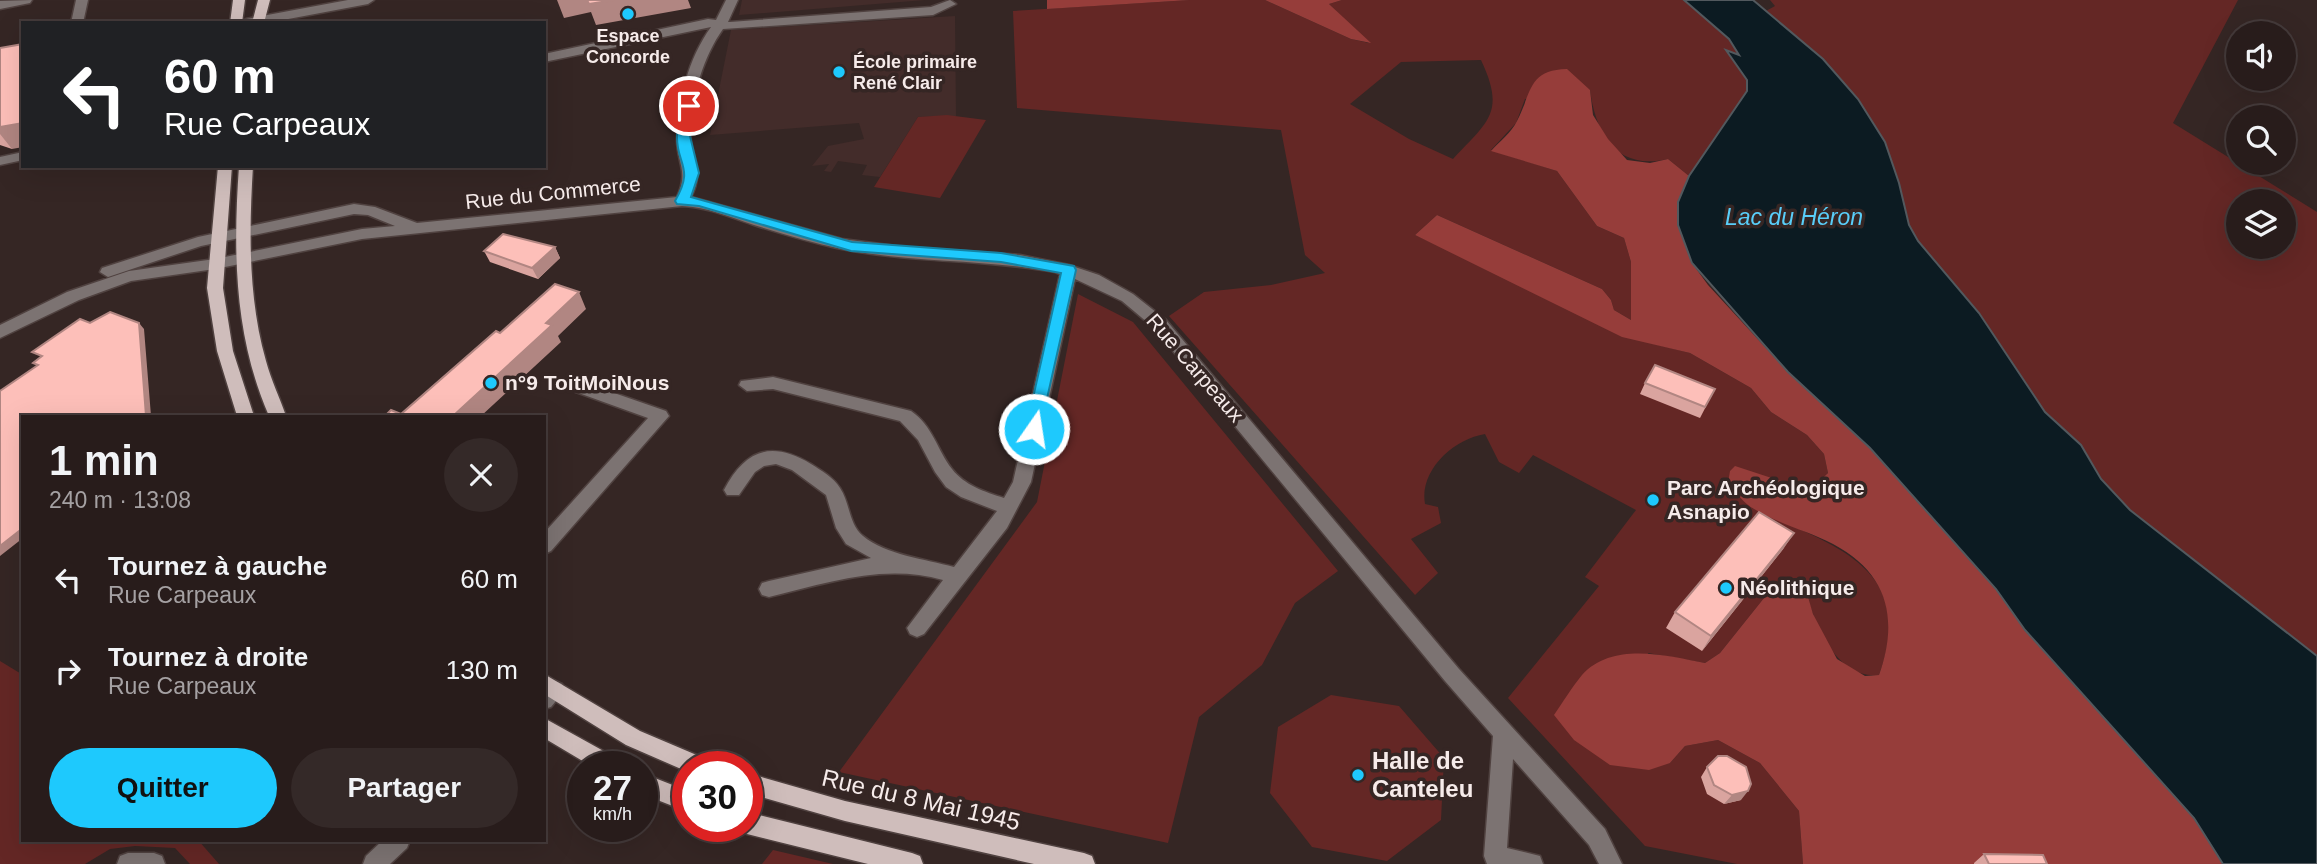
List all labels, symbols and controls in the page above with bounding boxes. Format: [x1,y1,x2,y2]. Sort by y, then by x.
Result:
marker: Espace Concorde [620,6,636,22]
map controls [2226,21,2296,259]
button: sound [2226,21,2296,91]
place label: Espace Concorde [586,26,670,67]
icon: left [49,49,140,140]
text: 60 m [164,49,276,103]
place label: École primaire René Clair [853,51,977,93]
marker: École primaire René Clair [831,64,847,80]
pin [659,76,719,136]
icon: arrive [670,87,708,125]
button: search [2226,105,2296,175]
text: Rue Carpeaux [164,106,370,142]
street label: Rue du Commerce [464,172,642,213]
button: layers [2226,189,2296,259]
water label: Lac du Héron [1725,204,1863,230]
street label: Rue Carpeaux [1142,309,1249,427]
place label: n°9 ToitMoiNous [505,371,669,394]
marker: n°9 ToitMoiNous [483,375,499,391]
position arrow [997,392,1071,466]
text: 1 min [49,437,159,484]
button: close [444,438,518,512]
place label: Parc Archéologique Asnapio [1667,476,1865,523]
text: 240 m · 13:08 [49,487,191,513]
marker: Parc Archéologique Asnapio [1645,492,1661,508]
text: Tournez à gauche [108,551,327,581]
icon: left [49,561,87,599]
text: 60 m [460,564,518,594]
place label: Néolithique [1740,576,1854,599]
marker: Néolithique [1718,580,1734,596]
text: Rue Carpeaux [108,582,256,608]
text: Tournez à droite [108,642,308,672]
icon: right [49,652,87,690]
text: 130 m [446,655,518,685]
text: Rue Carpeaux [108,673,256,699]
place label: Halle de Canteleu [1372,747,1473,802]
button: Quitter [49,748,277,828]
button: Partager [291,748,518,828]
speed limit sign: 30 [672,751,763,842]
street label: Rue du 8 Mai 1945 [819,764,1023,835]
marker: Halle de Canteleu [1350,767,1366,783]
text: 27 [593,768,632,807]
text: km/h [593,804,632,824]

